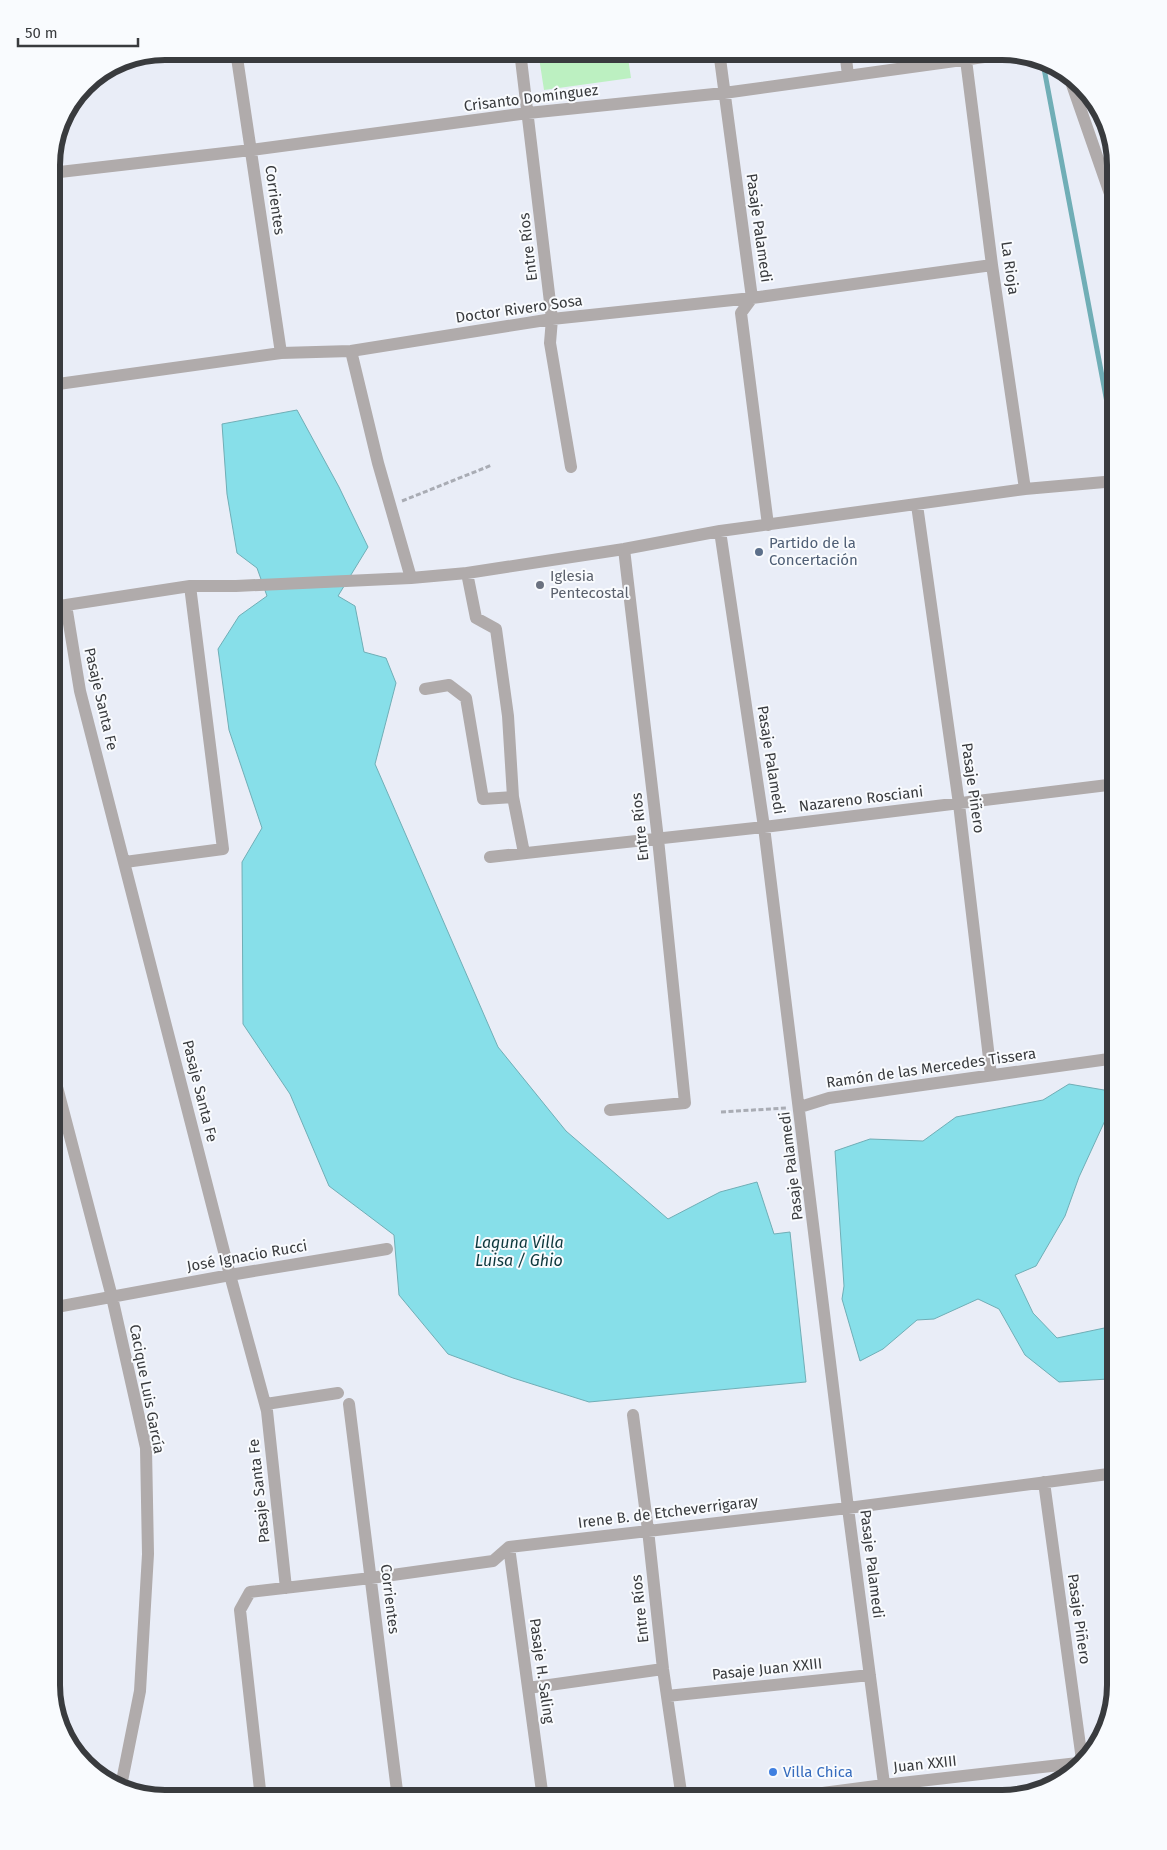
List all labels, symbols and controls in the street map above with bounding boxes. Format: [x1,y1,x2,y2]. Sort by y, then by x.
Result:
scale bar [18,15,138,47]
text: 50 m [25,24,58,42]
street label: Crisanto Domínguez [463,81,600,115]
street label: Corrientes [261,164,289,236]
street label: Pasaje Palamedi [742,172,776,284]
street label: Entre Ríos [515,212,541,282]
street label: La Rioja [997,240,1023,296]
street label: Doctor Rivero Sosa [454,291,584,327]
place label: Partido de la Concertación [769,534,858,569]
marker: Partido de la Concertación [753,546,765,558]
place label: Iglesia Pentecostal [550,567,630,602]
marker: Iglesia Pentecostal [534,579,546,591]
street label: Pasaje Santa Fe [80,646,122,752]
street label: Pasaje Palamedi [754,704,788,816]
street label: Pasaje Piñero [958,742,988,834]
street label: Nazareno Rosciani [798,782,924,816]
street label: Entre Ríos [627,792,653,862]
street label: Pasaje Santa Fe [179,1038,221,1144]
street label: Ramón de las Mercedes Tissera [825,1044,1037,1092]
street label: Pasaje Palamedi [775,1110,807,1222]
water label: Laguna Villa Luisa / Ghio [474,1233,564,1270]
street label: José Ignacio Rucci [185,1237,309,1275]
street label: Cacique Luis García [126,1323,168,1455]
street label: Pasaje Santa Fe [245,1438,273,1544]
street label: Irene B. de Etcheverrigaray [577,1492,760,1532]
street label: Pasaje Palamedi [856,1508,888,1620]
street label: Corrientes [377,1563,403,1635]
street label: Pasaje Piñero [1064,1573,1094,1665]
street label: Entre Ríos [627,1574,653,1644]
street label: Pasaje H. Saling [526,1617,558,1725]
street label: Pasaje Juan XXIII [711,1654,823,1684]
street label: Juan XXIII [892,1752,958,1776]
place label: Villa Chica [783,1763,853,1781]
marker: Villa Chica [767,1766,779,1778]

